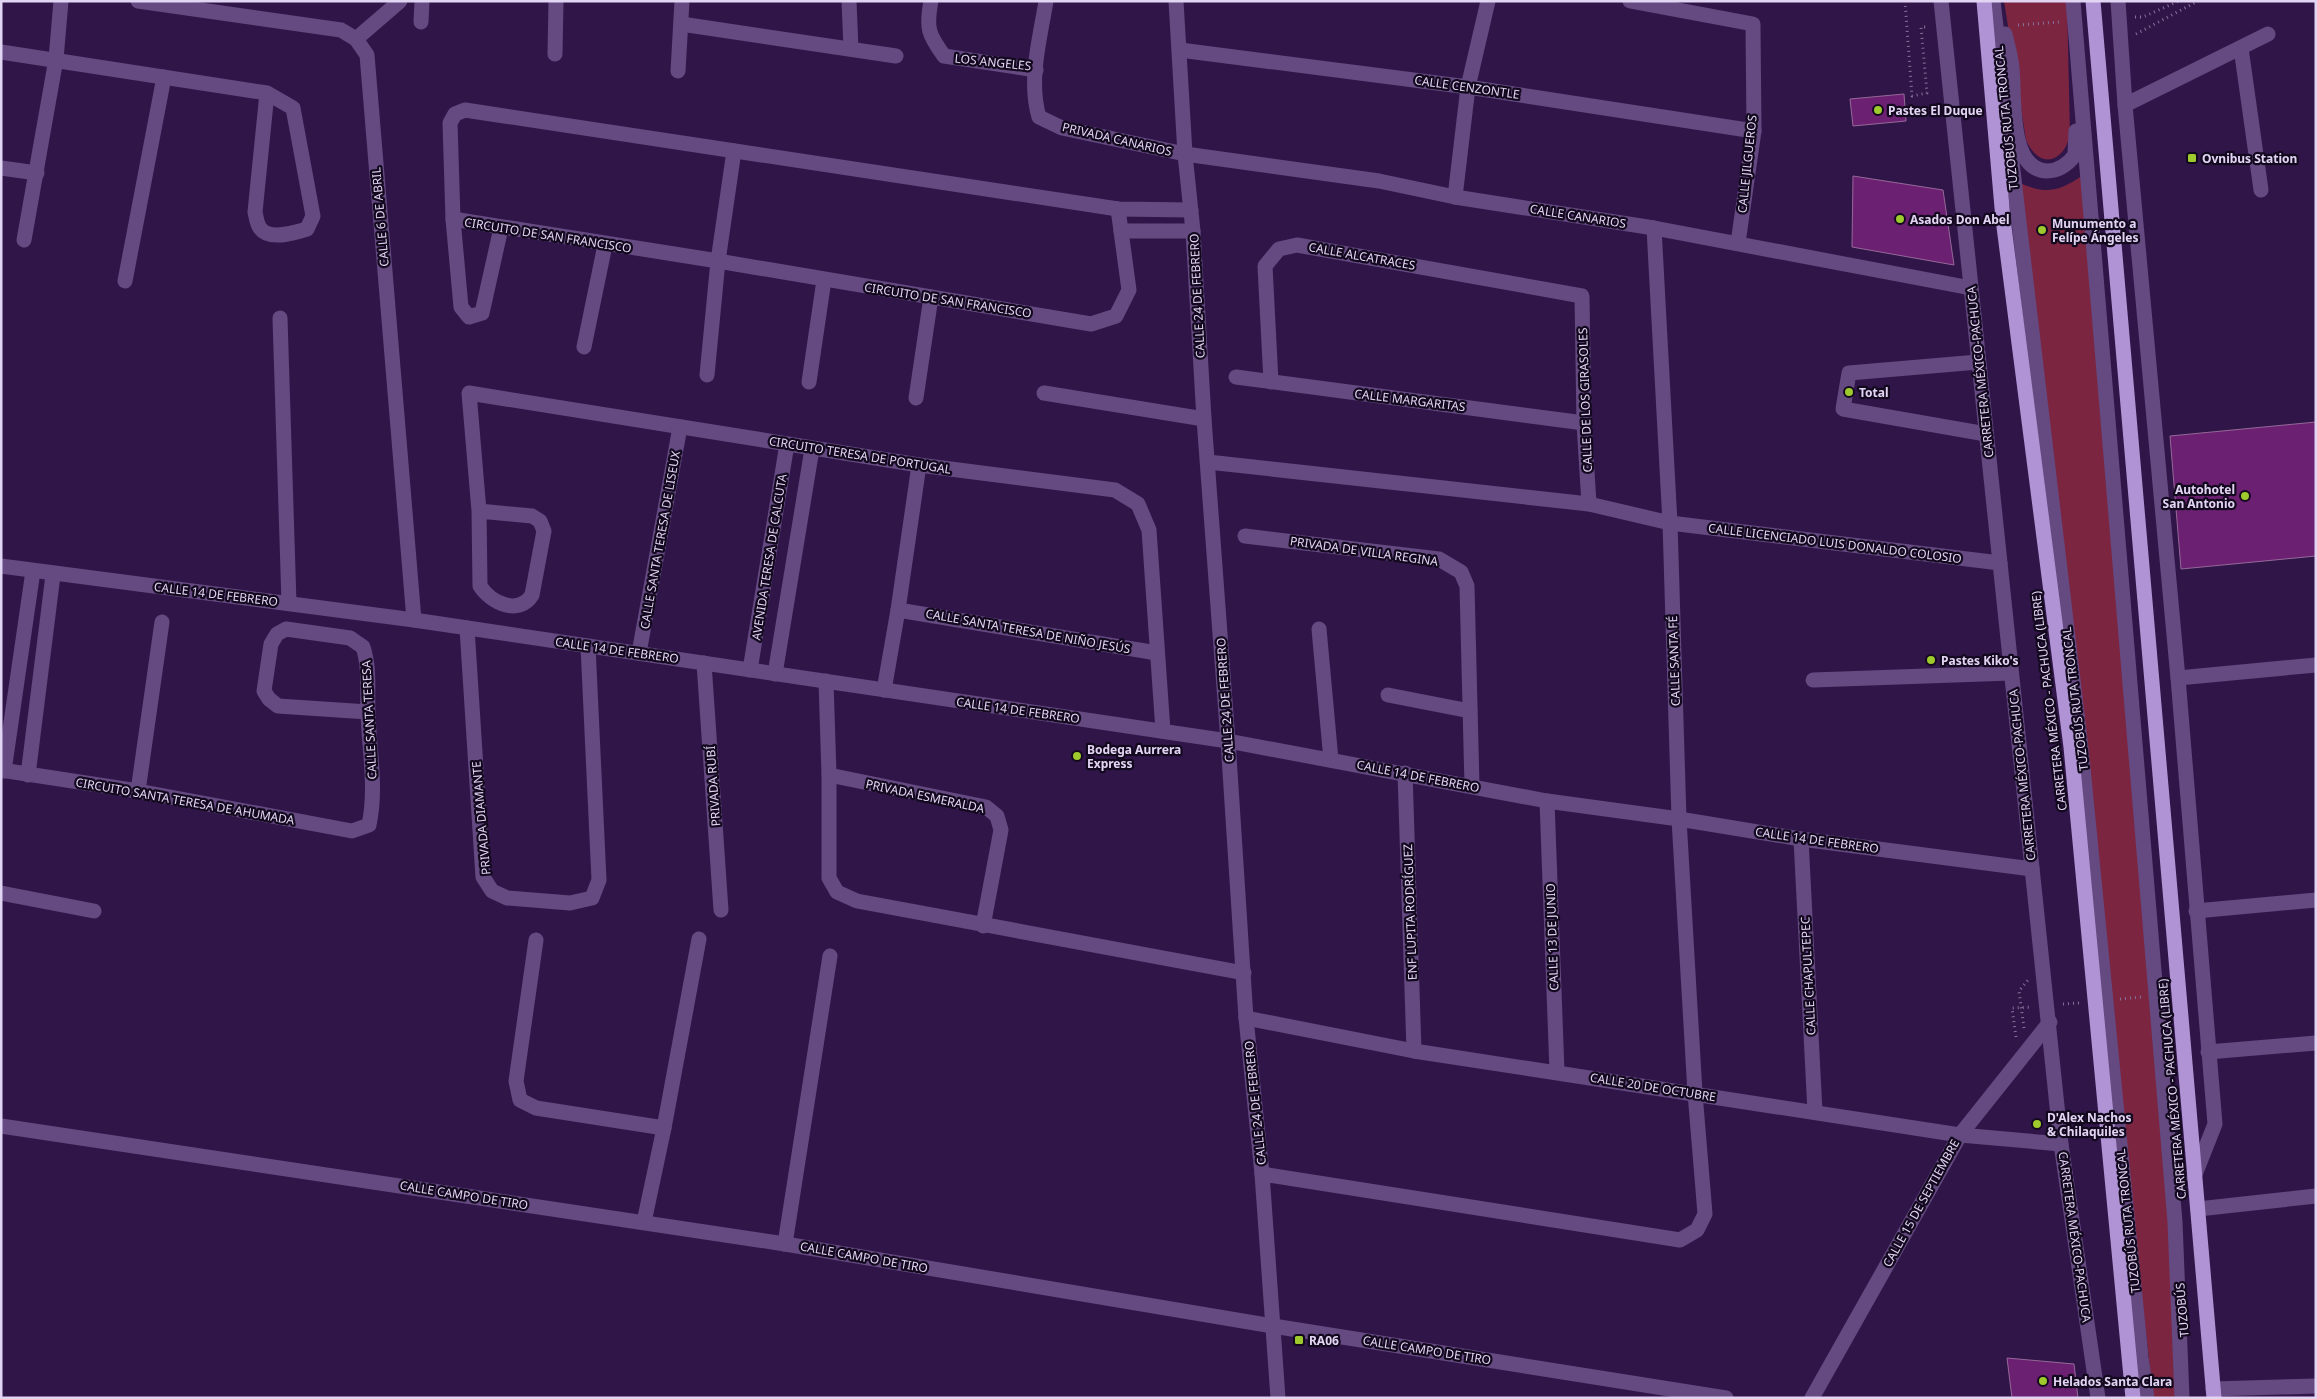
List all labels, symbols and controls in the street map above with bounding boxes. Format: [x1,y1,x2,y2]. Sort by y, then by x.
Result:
street label: TUZOBÚS RUTA TRONCAL [1990,45,2022,191]
street label: LOS ANGELES [954,50,1033,75]
street label: CALLE CENZONTLE [1413,71,1521,103]
place label: Pastes El Duque [1888,102,1983,119]
marker: Pastes El Duque [1872,104,1884,116]
street label: CALLE JILGUEROS [1733,114,1761,214]
street label: PRIVADA CANARIOS [1061,118,1174,160]
place label: Ovnibus Station [2202,150,2297,167]
marker: Ovnibus Station [2186,152,2198,164]
street label: CALLE 6 DE ABRIL [367,167,393,267]
street label: CALLE CANARIOS [1529,200,1628,232]
place label: Asados Don Abel [1910,211,2010,228]
street label: CIRCUITO DE SAN FRANCISCO [463,213,633,257]
marker: Asados Don Abel [1894,213,1906,225]
place label: Munumento a Felípe Ángeles [2052,215,2138,246]
marker: Munumento a Felípe Ángeles [2036,224,2048,236]
street label: CALLE 24 DE FEBRERO [1185,233,1209,359]
street label: CALLE ALCATRACES [1307,238,1417,274]
street label: CIRCUITO DE SAN FRANCISCO [863,278,1033,322]
street label: CARRETERA MÉXICO-PACHUCA [1963,285,1997,459]
street label: CALLE DE LOS GIRASOLES [1574,327,1596,473]
place label: Total [1859,384,1889,401]
street label: CALLE MARGARITAS [1354,385,1467,415]
marker: Total [1843,386,1855,398]
street label: CIRCUITO TERESA DE PORTUGAL [768,432,952,478]
street label: CALLE SANTA TERESA DE LISEUX [636,450,684,630]
street label: AVENIDA TERESA DE CALCUTA [747,472,791,641]
place label: Autohotel San Antonio [2163,481,2235,512]
marker: Autohotel San Antonio [2239,490,2251,502]
street label: CALLE LICENCIADO LUIS DONALDO COLOSIO [1707,519,1963,567]
street label: PRIVADA DE VILLA REGINA [1289,532,1439,570]
street label: CALLE 14 DE FEBRERO [153,578,279,610]
street label: CARRETERA MÉXICO - PACHUCA (LIBRE) [2027,590,2071,812]
street label: CALLE SANTA TERESA DE NIÑO JESÚS [924,605,1132,657]
street label: CALLE SANTA FÉ [1664,615,1684,707]
street label: TUZOBÚS RUTA TRONCAL [2058,626,2092,772]
street label: CALLE 14 DE FEBRERO [554,633,680,667]
street label: CALLE 24 DE FEBRERO [1212,637,1238,763]
place label: Pastes Kiko's [1941,652,2018,669]
marker: Pastes Kiko's [1925,654,1937,666]
street label: CALLE SANTA TERESA [357,660,381,780]
street label: CARRETERA MÉXICO-PACHUCA [2005,688,2039,862]
street label: CALLE 14 DE FEBRERO [955,693,1081,727]
place label: Bodega Aurrera Express [1087,741,1181,772]
street label: PRIVADA RUBÍ [702,745,724,827]
marker: Bodega Aurrera Express [1071,750,1083,762]
street label: CALLE 14 DE FEBRERO [1355,756,1481,796]
street label: PRIVADA DIAMANTE [468,760,494,876]
street label: CIRCUITO SANTA TERESA DE AHUMADA [74,773,296,829]
street label: PRIVADA ESMERALDA [864,775,986,817]
street label: CALLE 14 DE FEBRERO [1754,823,1880,857]
street label: ENF LUPITA RODRÍGUEZ [1399,844,1421,980]
street label: CALLE 13 DE JUNIO [1542,883,1562,991]
street label: CALLE CHAPULTEPEC [1796,916,1820,1036]
street label: CARRETERA MÉXICO - PACHUCA (LIBRE) [2154,978,2190,1200]
street label: CALLE 24 DE FEBRERO [1240,1040,1270,1166]
street label: CALLE 20 DE OCTUBRE [1589,1069,1717,1105]
place label: D'Alex Nachos & Chilaquiles [2047,1109,2131,1140]
marker: D'Alex Nachos & Chilaquiles [2031,1118,2043,1130]
street label: CALLE 15 DE SEPTIEMBRE [1879,1136,1963,1270]
street label: TUZOBÚS RUTA TRONCAL [2112,1148,2144,1294]
street label: CARRETERA MÉXICO-PACHUCA [2055,1151,2095,1324]
street label: CALLE CAMPO DE TIRO [399,1176,529,1214]
street label: CALLE CAMPO DE TIRO [799,1237,929,1277]
street label: TUZOBÚS [2171,1282,2193,1338]
street label: CALLE CAMPO DE TIRO [1362,1331,1492,1369]
place label: RA06 [1309,1332,1339,1349]
marker: RA06 [1293,1334,1305,1346]
place label: Helados Santa Clara [2053,1373,2172,1390]
marker: Helados Santa Clara [2037,1375,2049,1387]

